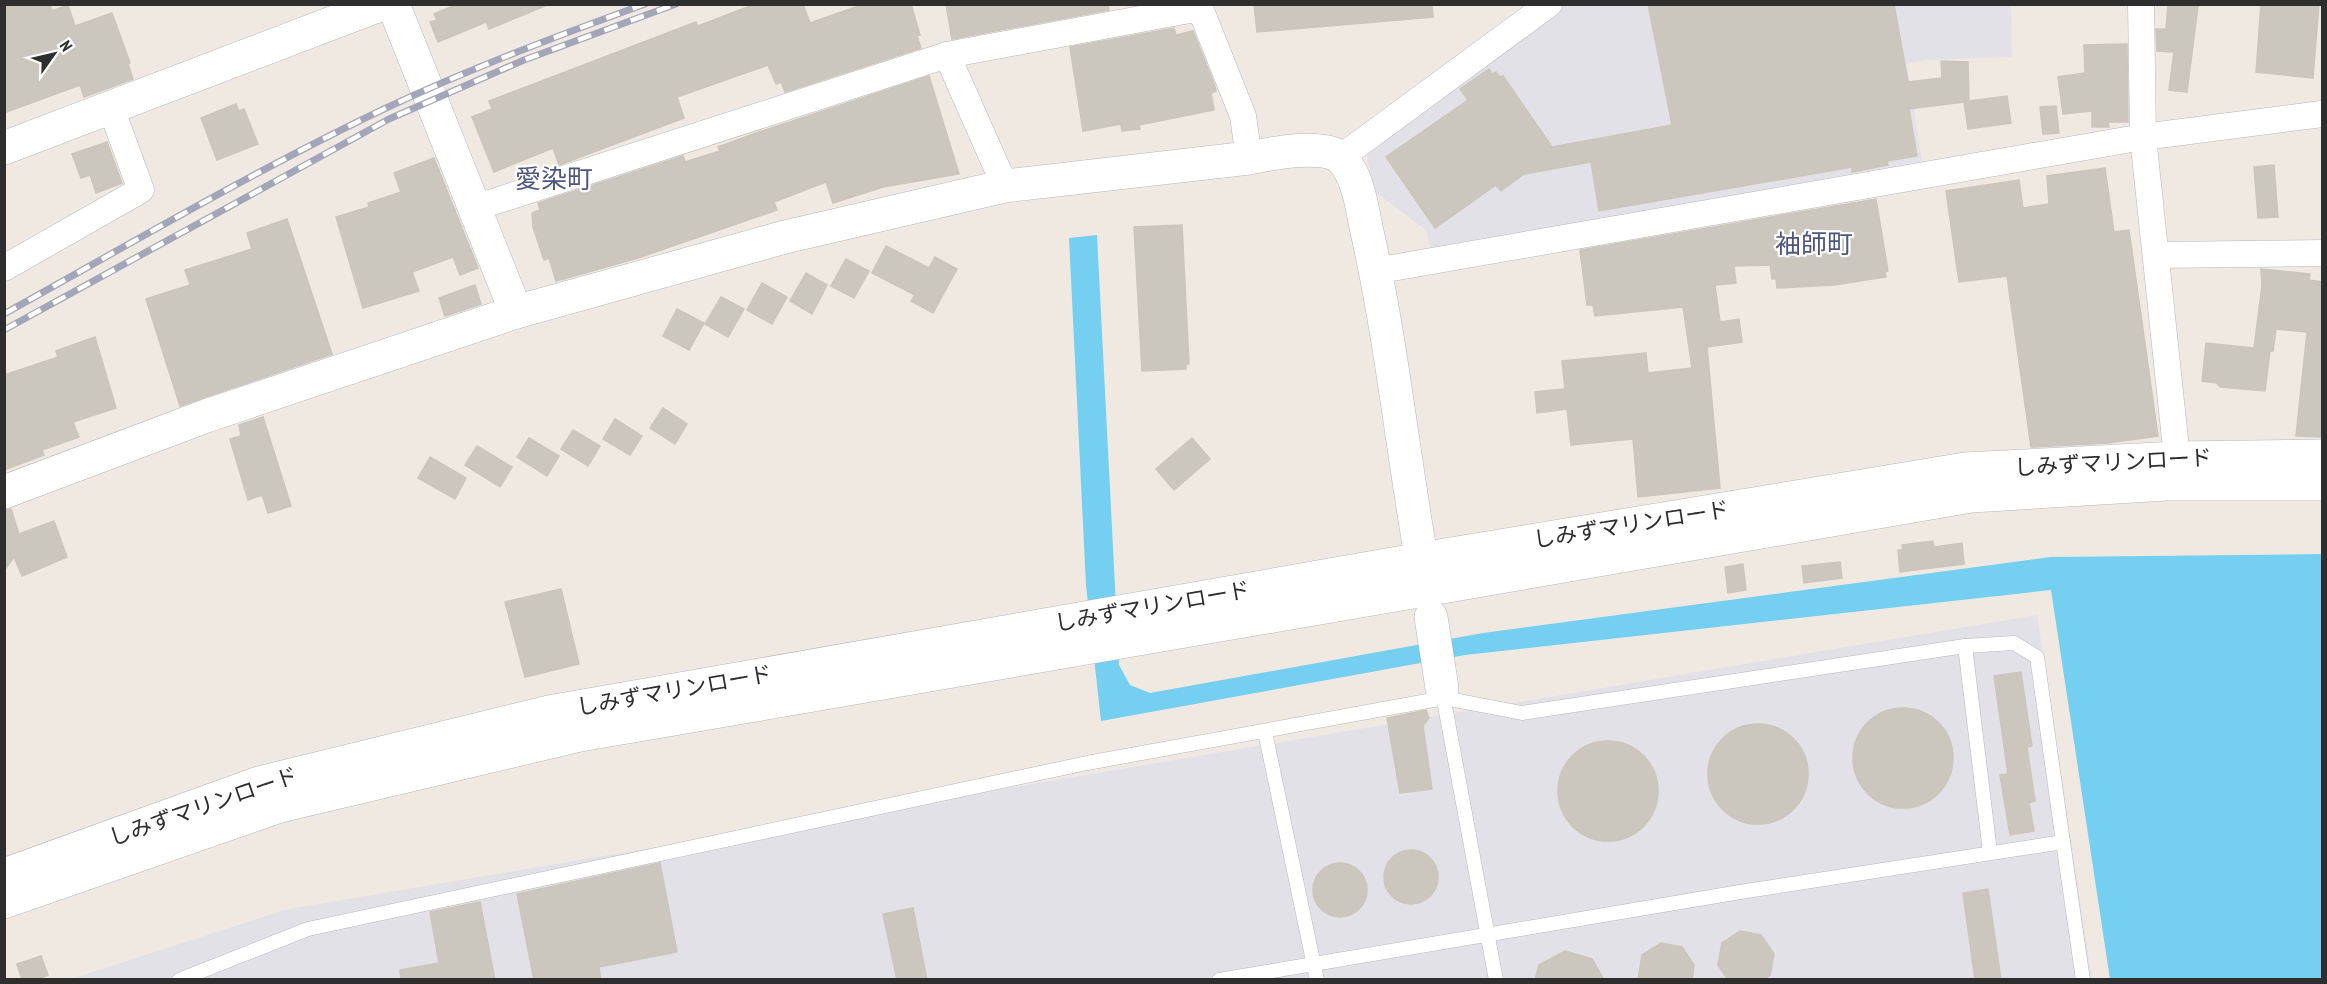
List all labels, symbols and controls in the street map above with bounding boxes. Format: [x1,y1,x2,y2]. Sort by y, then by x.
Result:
north arrow [24,24,84,84]
text: N [56,36,77,55]
district label: 愛染町 [515,162,593,195]
district label: 袖師町 [1775,227,1853,260]
street label: しみずマリンロード [2013,443,2213,481]
street label: しみずマリンロード [1531,495,1731,553]
street label: しみずマリンロード [1052,575,1252,637]
street label: しみずマリンロード [574,659,774,721]
street label: しみずマリンロード [105,761,301,851]

